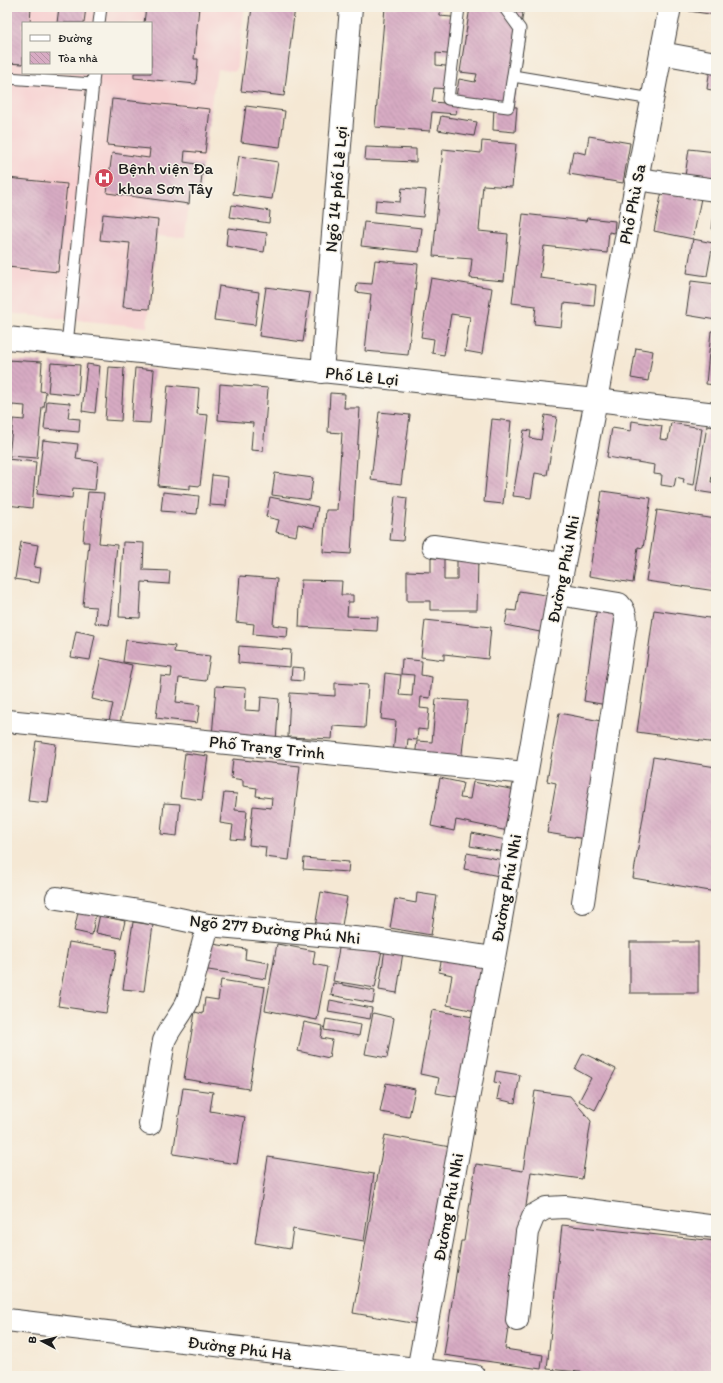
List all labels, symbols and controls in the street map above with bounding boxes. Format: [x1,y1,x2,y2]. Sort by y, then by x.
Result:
legend [22,22,152,74]
text: Đường [58,31,93,45]
text: Tòa nhà [58,51,99,65]
street label: Ngõ 14 phố Lê Lợi [321,125,351,253]
place label: Bệnh viện Đa khoa Sơn Tây [118,158,214,198]
street label: Phố Phù Sa [614,162,650,246]
hospital icon: Bệnh viện Đa khoa Sơn Tây [93,167,115,189]
street label: Phố Lê Lợi [324,362,400,390]
street label: Đường Phú Nhi [543,513,583,625]
street label: Phố Trạng Trình [208,731,326,763]
street label: Đường Phú Nhi [487,832,525,944]
street label: Ngõ 277 Đường Phú Nhi [189,910,361,948]
street label: Đường Phú Nhi [429,1151,467,1263]
north arrow [22,1321,62,1361]
street label: Đường Phú Hà [187,1332,293,1364]
text: B [26,1336,39,1344]

